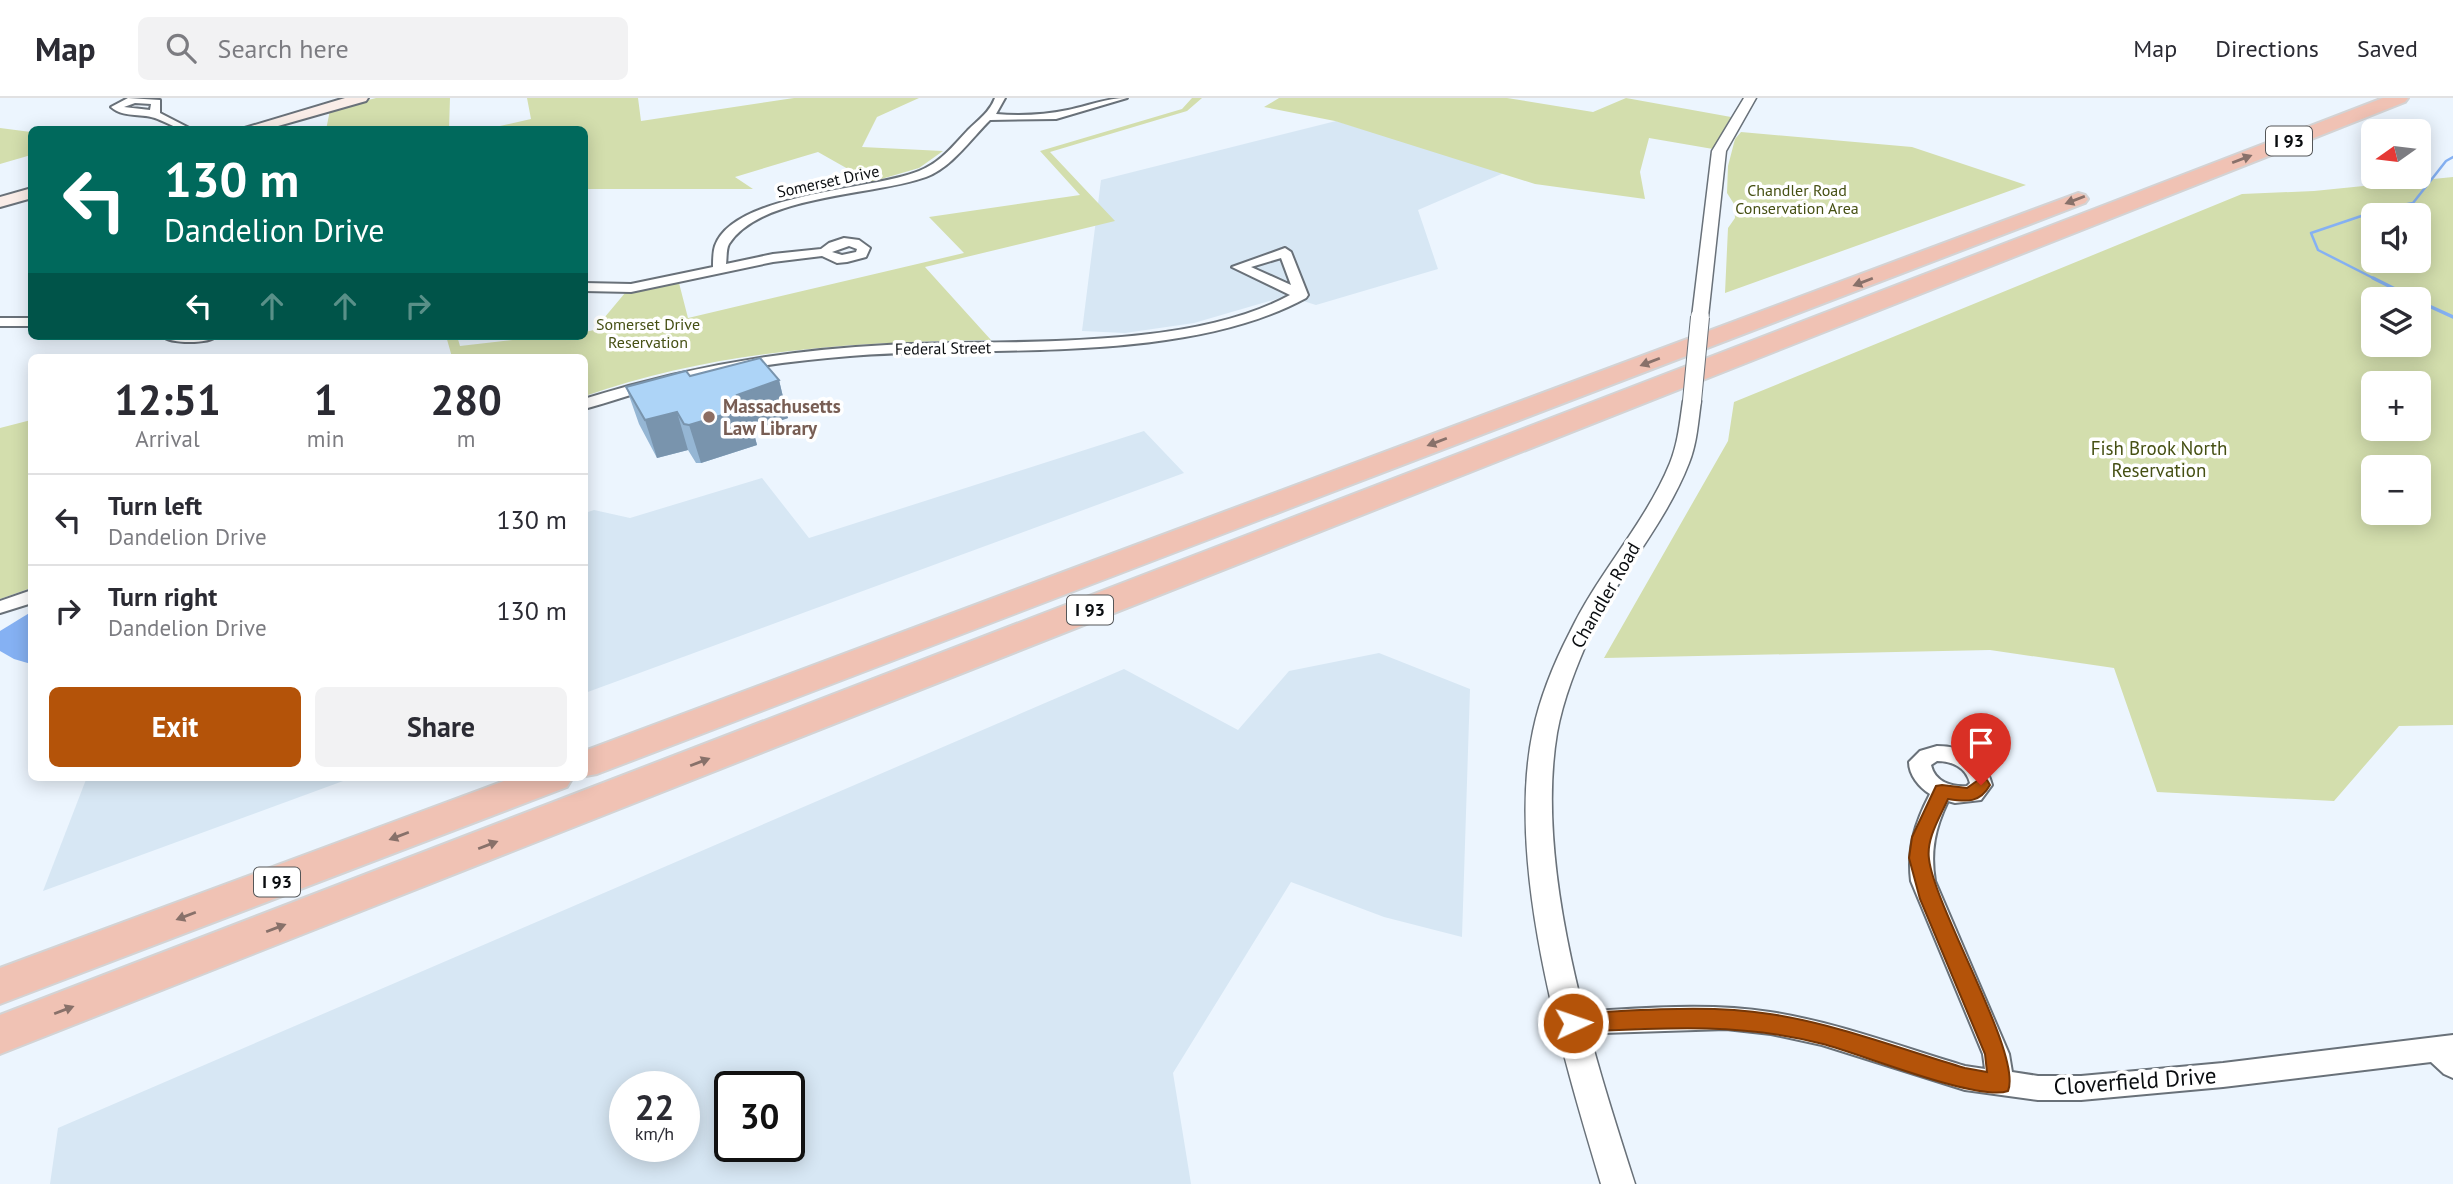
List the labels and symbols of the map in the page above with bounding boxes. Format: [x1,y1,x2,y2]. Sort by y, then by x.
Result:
north arrow [2361,119,2431,189]
road number: I 93 [2266,126,2312,156]
one-way arrow [2232,153,2253,164]
street label: Somerset Drive [775,160,881,202]
park label: Chandler Road Conservation Area [1735,180,1859,218]
one-way arrow [2065,194,2086,205]
one-way arrow [1852,276,1873,287]
park label: Somerset Drive Reservation [596,314,700,352]
street label: Federal Street [895,337,992,359]
one-way arrow [1640,357,1661,368]
place label: Massachusetts Law Library [723,394,841,440]
marker: Massachusetts Law Library [701,409,717,425]
park label: Fish Brook North Reservation [2091,436,2227,482]
one-way arrow [1427,437,1448,448]
street label: Chandler Road [1565,538,1645,652]
road number: I 93 [1067,596,1113,624]
pin [1951,713,2011,785]
one-way arrow [689,757,710,768]
one-way arrow [388,831,409,842]
one-way arrow [477,839,498,850]
road number: I 93 [254,868,300,896]
one-way arrow [175,911,196,922]
one-way arrow [265,922,286,933]
position arrow [1536,986,1610,1060]
one-way arrow [53,1004,74,1015]
street label: Cloverfield Drive [2053,1060,2217,1101]
speed limit sign: 30 [714,1071,805,1162]

